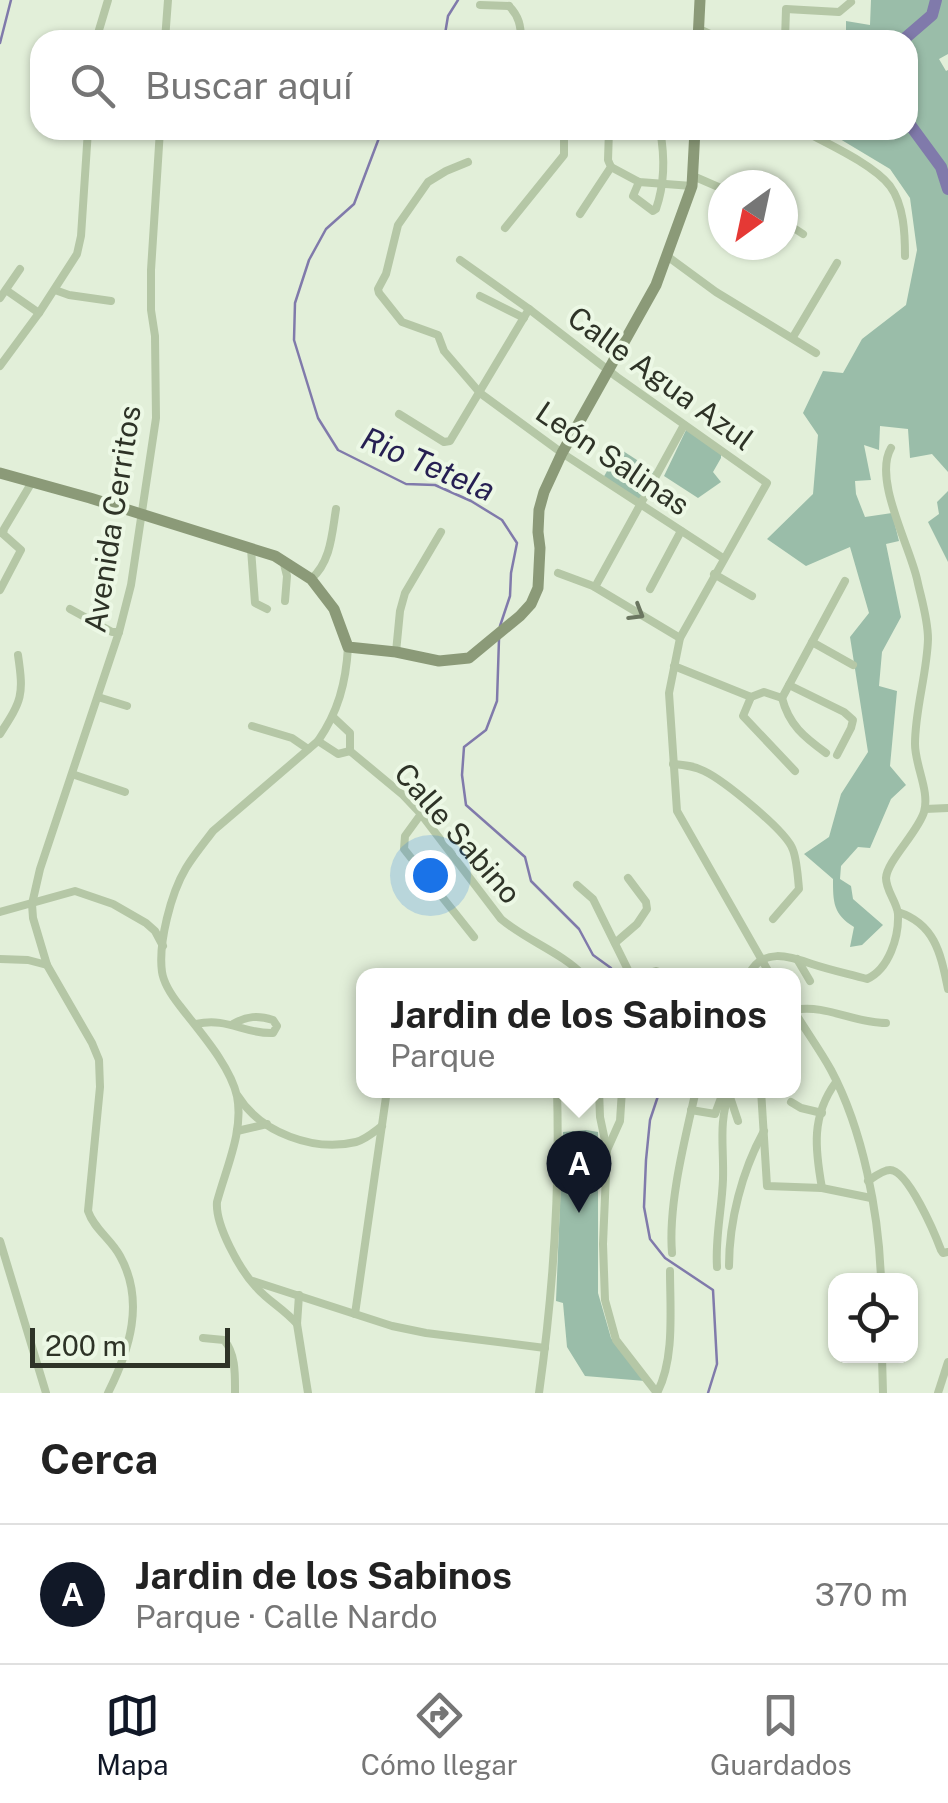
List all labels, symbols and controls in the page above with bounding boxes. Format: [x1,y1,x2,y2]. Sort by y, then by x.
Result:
search box [30,30,918,140]
icon: search [65,58,120,113]
text: Buscar aquí [145,63,352,108]
north arrow [708,170,798,260]
street label: Calle Agua Azul [561,299,761,457]
street label: León Salinas [529,393,697,523]
street label: Avenida Cerritos [76,403,148,635]
water label: Rio Tetela [356,419,500,509]
one-way arrow [626,600,644,620]
street label: Calle Sabino [387,755,529,911]
your location [405,850,456,901]
popup [356,968,801,1098]
text: Jardin de los Sabinos [390,992,767,1037]
text: Parque [390,1037,496,1074]
pin: A [546,1130,612,1213]
map controls [828,1273,918,1363]
button: locate [828,1273,918,1363]
scale bar [30,1323,230,1368]
text: 200 m [45,1329,127,1362]
text: Cerca [40,1434,158,1483]
text: Jardin de los Sabinos [135,1553,512,1598]
text: A [61,1576,84,1613]
text: 370 m [815,1576,908,1613]
text: Parque · Calle Nardo [135,1598,438,1635]
tab: Mapa [96,1688,168,1781]
tab: Cómo llegar [361,1688,518,1781]
tab: Guardados [710,1688,852,1781]

